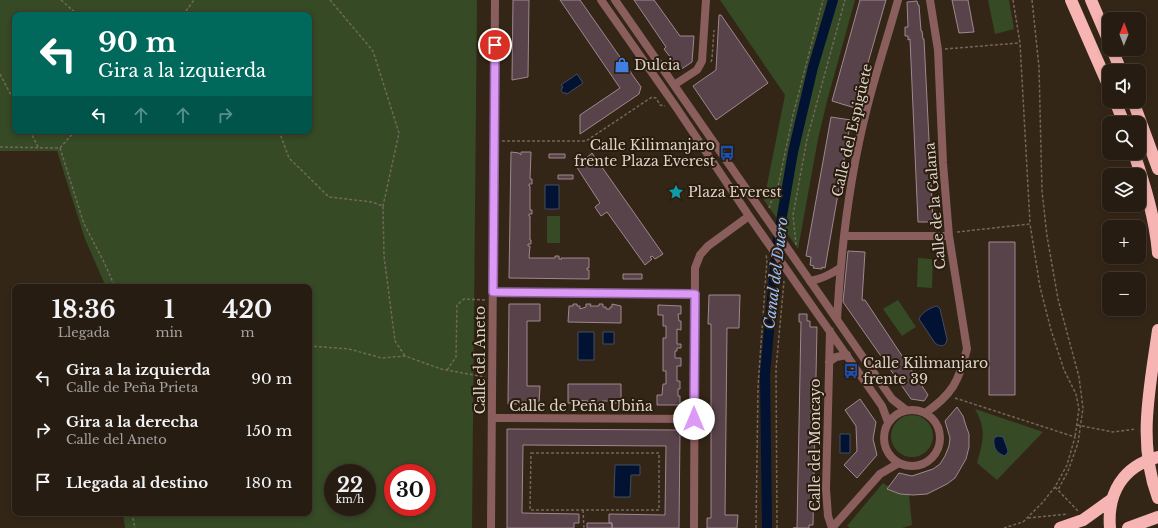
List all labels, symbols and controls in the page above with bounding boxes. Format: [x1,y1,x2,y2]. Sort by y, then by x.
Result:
north arrow [1102,12,1146,56]
map controls [1102,12,1146,316]
text: 90 m [98,25,176,60]
icon: left [32,28,84,80]
pin [478,28,512,62]
icon: arrive [484,34,506,56]
shop icon: Dulcia [613,56,631,74]
place label: Dulcia [634,56,681,74]
text: Gira a la izquierda [98,60,266,82]
street label: Calle del Espigüete [828,62,876,198]
button: sound [1102,64,1146,108]
icon: left [88,104,110,126]
icon: ahead [130,104,152,126]
icon: ahead [172,104,194,126]
icon: right [214,104,236,126]
button: search [1102,116,1146,160]
place label: Calle Kilimanjaro frente Plaza Everest [574,136,716,170]
street label: Calle de la Galana [920,142,950,270]
bus stop icon: Calle Kilimanjaro frente Plaza Everest [718,144,736,162]
button: layers [1102,168,1146,212]
place icon: Plaza Everest [667,183,685,201]
place label: Plaza Everest [688,183,782,201]
water label: Canal del Duero [759,216,792,330]
button: + [1102,220,1146,264]
button: − [1102,272,1146,316]
text: 18:36 [52,295,116,324]
text: 1 [164,295,174,324]
text: 420 [223,295,272,324]
street label: Calle del Aneto [471,306,489,414]
text: Llegada [58,324,110,341]
text: min [155,324,183,341]
text: m [240,324,254,341]
place label: Calle Kilimanjaro frente 39 [863,354,988,388]
text: Gira a la izquierda [66,360,210,379]
bus stop icon: Calle Kilimanjaro frente 39 [842,362,860,380]
icon: left [32,367,54,389]
text: 90 m [251,369,292,388]
text: Calle de Peña Prieta [66,379,198,396]
street label: Calle del Moncayo [806,379,824,511]
street label: Calle de Peña Ubiña [509,397,653,415]
position arrow [673,398,715,440]
text: Gira a la derecha [66,412,198,431]
icon: right [32,419,54,441]
text: 150 m [246,421,292,440]
text: Calle del Aneto [66,431,167,448]
speed limit sign: 30 [384,464,436,516]
icon: arrive [32,471,54,493]
text: Llegada al destino [66,473,208,492]
text: 180 m [245,473,292,492]
text: 22 [337,473,363,497]
text: km/h [336,493,364,506]

